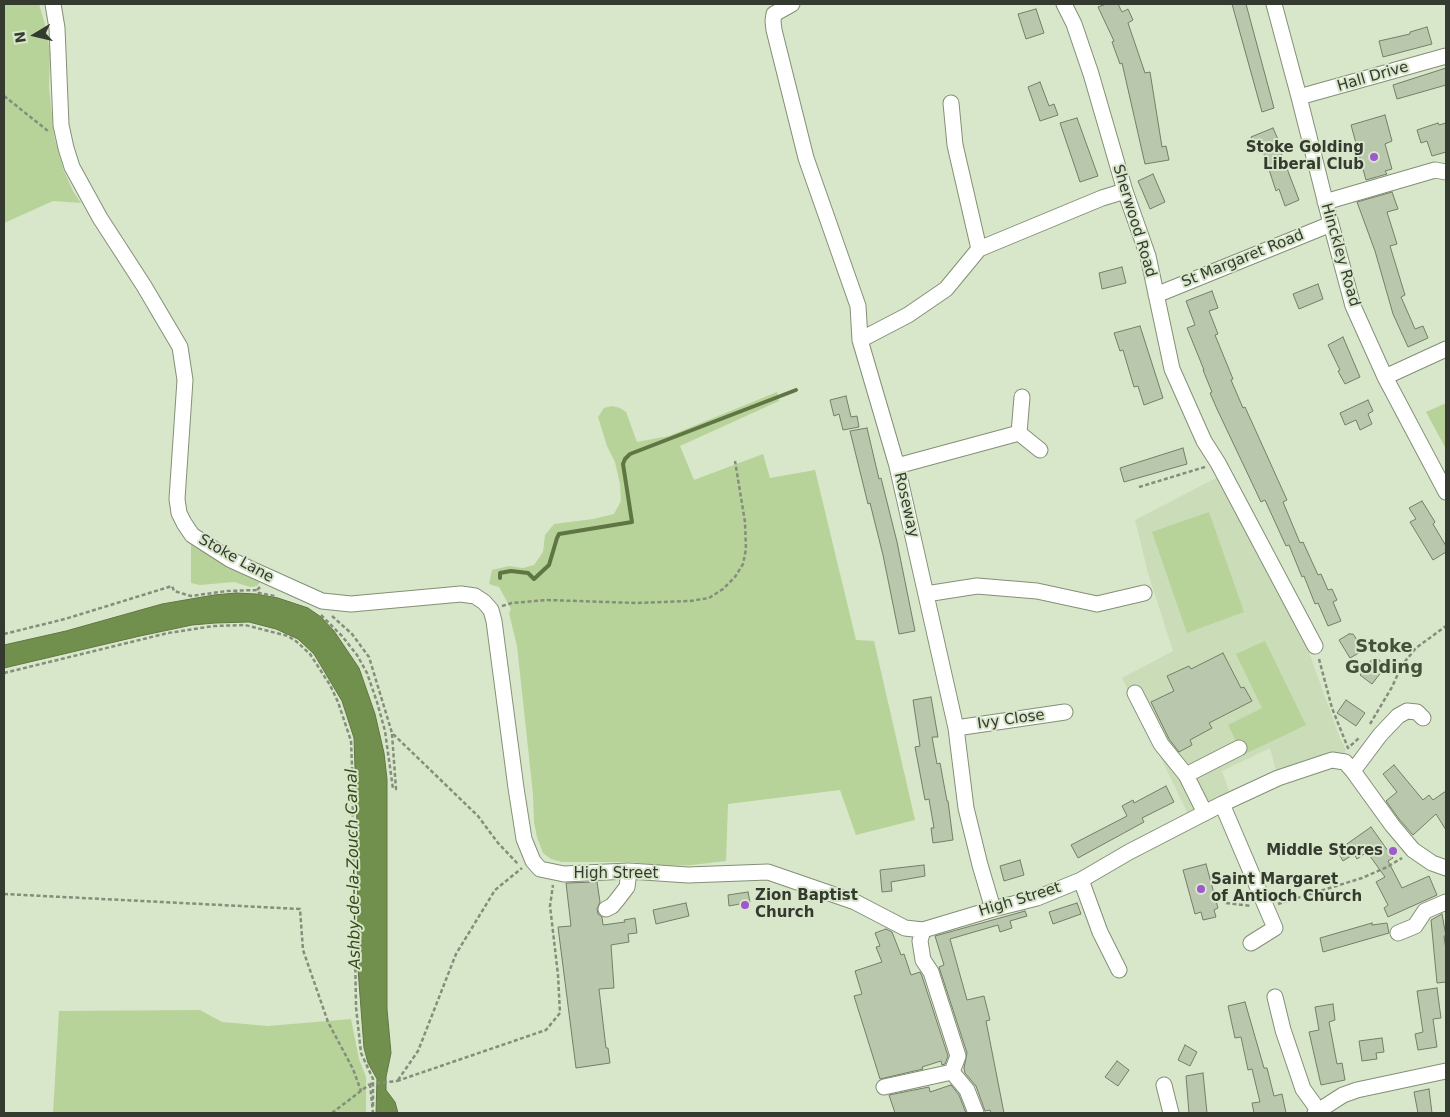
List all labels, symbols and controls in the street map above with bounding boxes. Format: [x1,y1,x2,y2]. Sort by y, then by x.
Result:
north arrow [10,10,60,60]
text: N [11,30,29,44]
street label: Hall Drive [1335,58,1411,96]
place label: Stoke Golding Liberal Club [1246,139,1364,174]
marker: Stoke Golding Liberal Club [1368,151,1380,163]
street label: Sherwood Road [1108,162,1160,280]
street label: Hinckley Road [1317,201,1363,309]
street label: St Margaret Road [1179,226,1307,292]
street label: Roseway [890,471,922,539]
street label: Stoke Lane [195,531,277,587]
district label: Stoke Golding [1345,636,1423,679]
street label: Ivy Close [976,706,1046,734]
water label: Ashby-de-la-Zouch Canal [343,769,365,969]
place label: Middle Stores [1266,842,1383,860]
marker: Middle Stores [1387,845,1399,857]
street label: High Street [574,865,658,883]
place label: Saint Margaret of Antioch Church [1211,871,1362,906]
street label: High Street [977,879,1063,921]
marker: Saint Margaret of Antioch Church [1195,883,1207,895]
place label: Zion Baptist Church [755,887,858,922]
marker: Zion Baptist Church [739,899,751,911]

